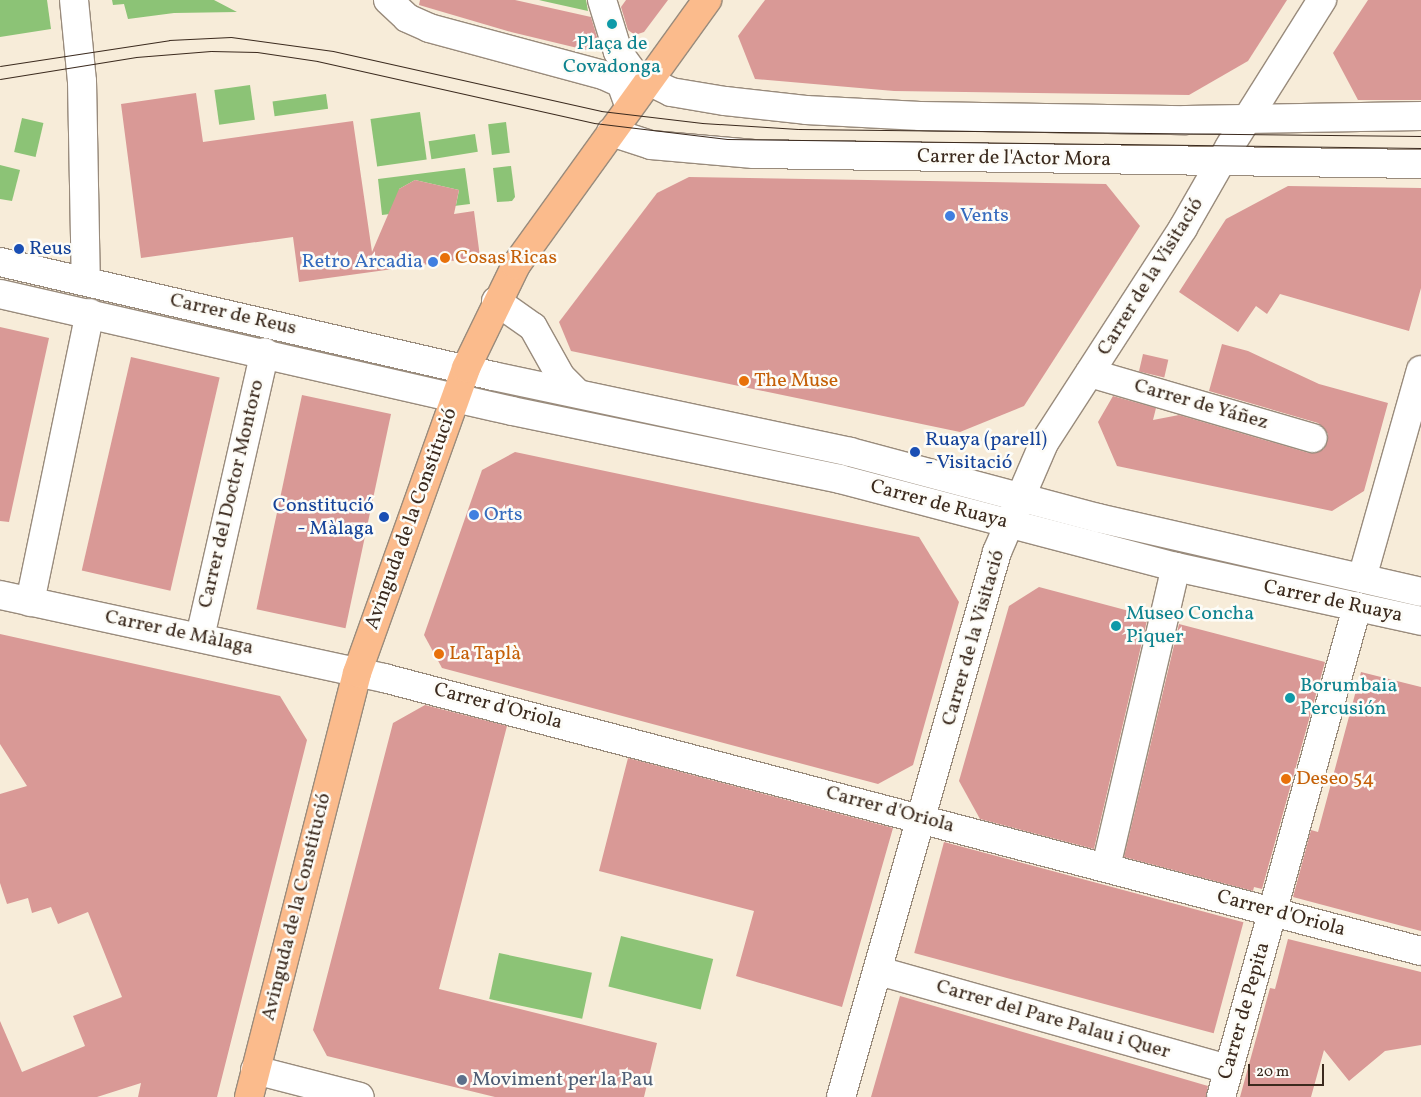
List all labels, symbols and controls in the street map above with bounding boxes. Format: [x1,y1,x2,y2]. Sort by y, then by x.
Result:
marker: Plaça de Covadonga [606,18,618,30]
place label: Plaça de Covadonga [563,32,661,79]
street label: Carrer de l'Actor Mora [917,145,1111,173]
street label: Carrer de la Visitació [1093,193,1209,361]
place label: Vents [960,204,1009,228]
marker: Vents [944,210,956,222]
place label: Reus [29,237,72,261]
marker: Reus [13,243,25,255]
place label: Cosas Ricas [455,246,557,270]
place label: Retro Arcadia [302,250,423,274]
marker: Cosas Ricas [439,252,451,264]
marker: Retro Arcadia [427,256,439,268]
street label: Carrer de Reus [167,289,299,341]
place label: The Muse [754,369,838,393]
street label: Carrer de Yáñez [1131,374,1271,436]
marker: The Muse [738,375,750,387]
street label: Carrer del Doctor Montoro [194,377,270,611]
street label: Avinguda de la Constitució [361,405,463,633]
place label: Ruaya (parell) - Visitació [925,429,1047,476]
marker: Ruaya (parell) - Visitació [909,446,921,458]
street label: Carrer de Ruaya [868,475,1010,535]
place label: Constitució - Màlaga [273,494,374,541]
place label: Orts [484,503,523,527]
marker: Orts [468,509,480,521]
marker: Constitució - Màlaga [378,511,390,523]
street label: Carrer de la Visitació [937,547,1011,729]
street label: Carrer de Ruaya [1261,576,1405,628]
place label: Museo Concha Piquer [1126,602,1254,649]
street label: Carrer de Màlaga [103,606,255,660]
marker: Museo Concha Piquer [1110,620,1122,632]
place label: La Taplà [449,642,522,666]
marker: La Taplà [433,648,445,660]
place label: Borumbaia Percusión [1300,674,1397,721]
street label: Carrer d'Oriola [431,678,565,736]
marker: Borumbaia Percusión [1284,692,1296,704]
place label: Deseo 54 [1296,767,1374,791]
marker: Deseo 54 [1280,773,1292,785]
street label: Carrer d'Oriola [823,781,957,839]
street label: Avinguda de la Constitució [257,791,337,1023]
street label: Carrer d'Oriola [1214,885,1348,943]
street label: Carrer de Pepita [1214,940,1276,1082]
street label: Carrer del Pare Palau i Quer [933,975,1173,1065]
scale bar [1251,1054,1327,1086]
text: 20 m [1256,1062,1289,1083]
place label: Moviment per la Pau [472,1068,653,1092]
marker: Moviment per la Pau [456,1074,468,1086]

